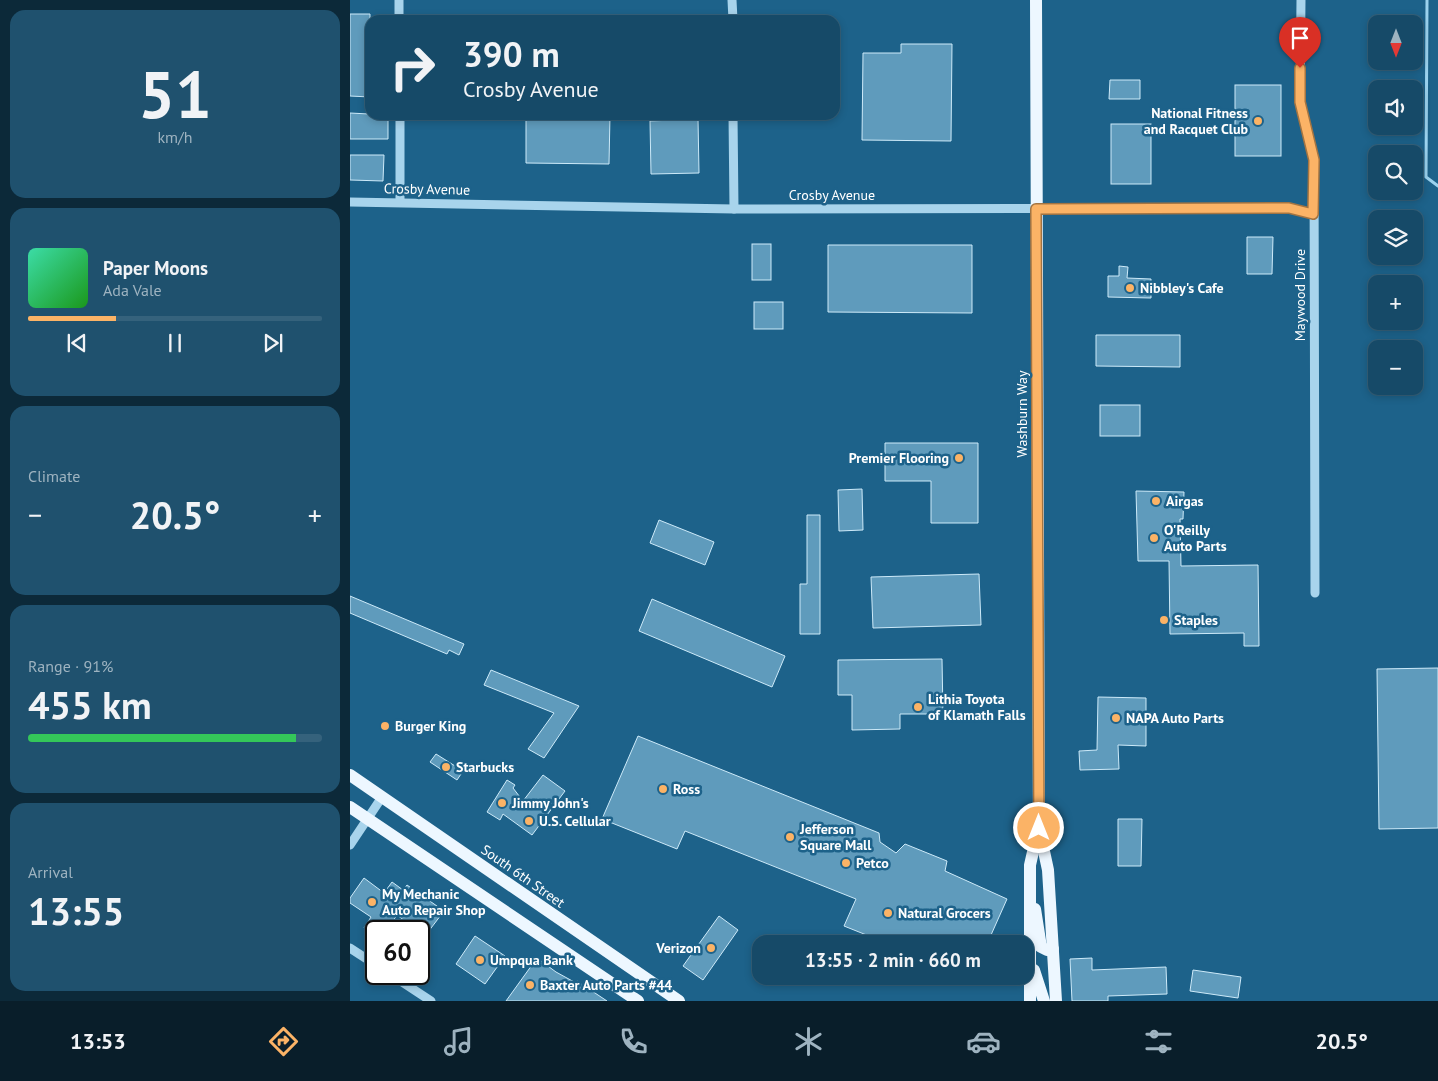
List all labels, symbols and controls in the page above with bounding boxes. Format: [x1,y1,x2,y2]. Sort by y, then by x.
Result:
north arrow [1368,15,1422,70]
map controls [1368,15,1423,395]
pin [1279,17,1321,68]
icon: arrive [1286,24,1314,52]
text: 390 m [463,31,560,77]
icon: right [380,35,445,100]
text: 51 [138,52,212,136]
text: Crosby Avenue [463,75,599,103]
button: sound [1368,80,1423,135]
place label: National Fitness and Racquet Club [1144,104,1248,138]
marker: National Fitness and Racquet Club [1252,115,1264,127]
text: km/h [157,127,193,147]
button: search [1368,145,1423,200]
street label: Crosby Avenue [384,179,470,199]
street label: Crosby Avenue [789,186,875,204]
button: layers [1368,210,1423,265]
street label: Maywood Drive [1291,249,1309,341]
text: Paper Moons [103,256,208,280]
button: + [1368,275,1423,330]
place label: Nibbley's Cafe [1140,279,1224,297]
text: Ada Vale [103,280,162,300]
marker: Nibbley's Cafe [1124,282,1136,294]
icon: previous [63,329,91,357]
icon: pause [161,329,189,357]
icon: next [259,329,287,357]
button: − [1368,340,1423,395]
street label: Washburn Way [1013,370,1031,458]
place label: Premier Flooring [849,449,949,467]
marker: Premier Flooring [953,452,965,464]
text: Climate [28,466,80,486]
text: 20.5° [130,490,220,539]
place label: Airgas [1166,492,1204,510]
marker: Airgas [1150,495,1162,507]
text: − [28,496,42,533]
text: + [308,496,322,533]
place label: O'Reilly Auto Parts [1164,521,1227,555]
marker: O'Reilly Auto Parts [1148,532,1160,544]
place label: Staples [1174,611,1218,629]
marker: Staples [1158,614,1170,626]
text: Range · 91% [28,656,113,676]
text: 455 km [28,680,152,729]
place label: Lithia Toyota of Klamath Falls [928,690,1026,724]
marker: Lithia Toyota of Klamath Falls [912,701,924,713]
place label: NAPA Auto Parts [1126,709,1224,727]
marker: NAPA Auto Parts [1110,712,1122,724]
place label: Burger King [395,717,466,735]
marker: Burger King [379,720,391,732]
place label: Starbucks [456,758,514,776]
marker: Starbucks [440,761,452,773]
place label: Ross [673,780,700,798]
marker: Ross [657,783,669,795]
place label: Jimmy John's [511,794,589,812]
marker: Jimmy John's [496,797,508,809]
position arrow [1012,801,1064,853]
place label: U.S. Cellular [539,812,611,830]
marker: U.S. Cellular [523,815,535,827]
place label: Jefferson Square Mall [799,820,872,854]
marker: Jefferson Square Mall [784,831,796,843]
street label: South 6th Street [478,840,569,912]
place label: Petco [856,854,889,872]
marker: Petco [840,857,852,869]
text: Arrival [28,862,73,882]
place label: My Mechanic Auto Repair Shop [382,885,486,919]
text: 13:55 [28,886,124,935]
marker: My Mechanic Auto Repair Shop [366,896,378,908]
place label: Natural Grocers [898,904,991,922]
marker: Natural Grocers [882,907,894,919]
speed limit sign: 60 [365,920,430,985]
place label: Verizon [655,939,701,957]
marker: Verizon [705,942,717,954]
text: 13:55 · 2 min · 660 m [805,948,981,972]
place label: Umpqua Bank [490,951,573,969]
marker: Umpqua Bank [474,954,486,966]
place label: Baxter Auto Parts #44 [540,976,672,994]
marker: Baxter Auto Parts #44 [524,979,536,991]
icon: directions [266,1024,301,1059]
icon: music [441,1024,476,1059]
icon: phone [616,1024,651,1059]
icon: climate [791,1024,826,1059]
icon: car [966,1024,1001,1059]
icon: filters [1141,1024,1176,1059]
text: 13:53 [70,1027,126,1055]
text: 20.5° [1315,1027,1368,1055]

